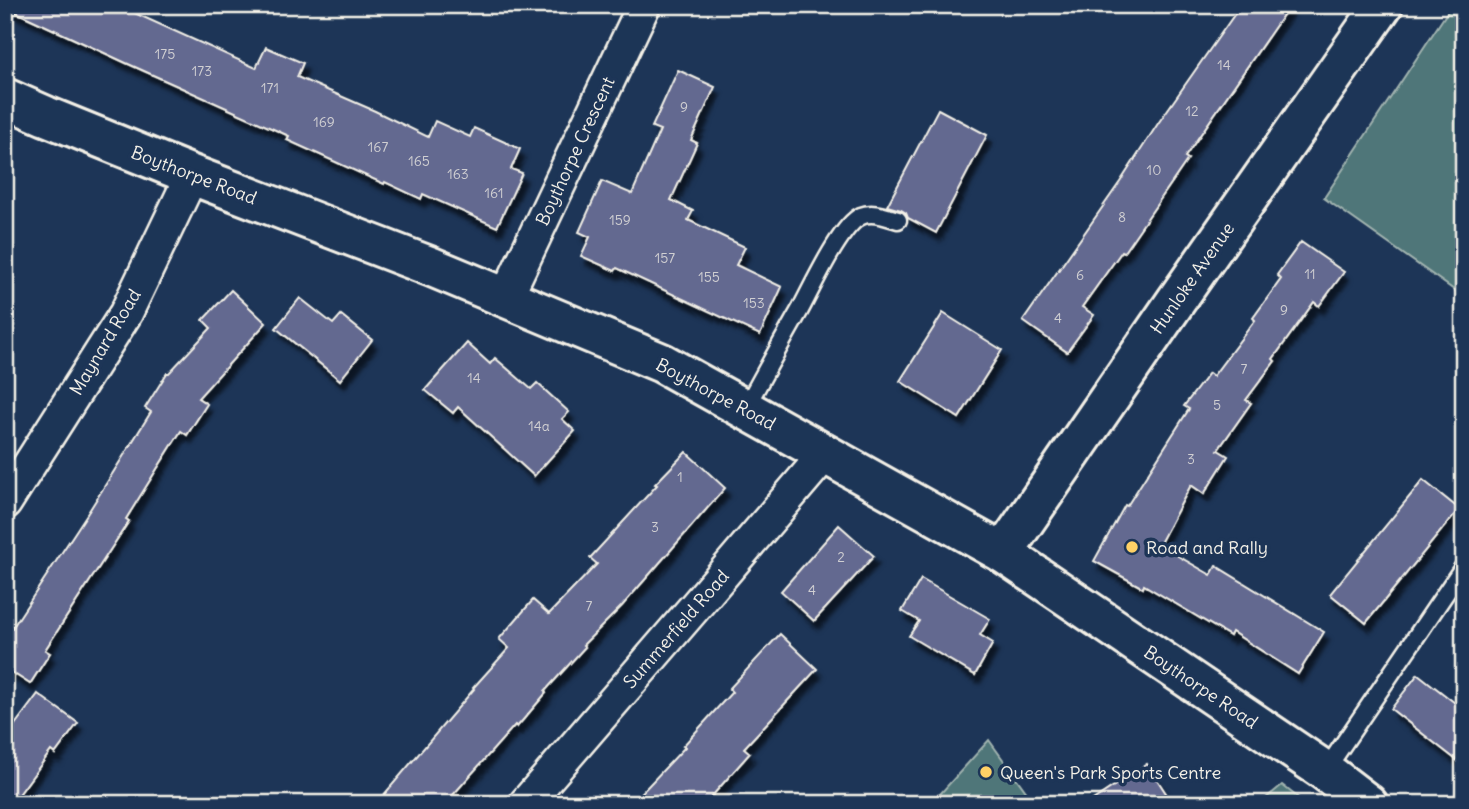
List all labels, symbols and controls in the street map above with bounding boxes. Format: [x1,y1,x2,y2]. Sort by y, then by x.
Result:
house number: 175 [155,45,175,63]
house number: 14 [1217,56,1231,74]
house number: 173 [192,62,212,80]
street label: Boythorpe Crescent [530,73,620,229]
house number: 171 [261,79,279,97]
house number: 9 [680,98,688,116]
house number: 12 [1185,102,1199,120]
house number: 169 [313,113,335,131]
house number: 167 [368,138,388,156]
street label: Boythorpe Road [128,141,260,210]
house number: 165 [408,152,430,170]
house number: 10 [1147,161,1161,179]
house number: 163 [447,165,469,183]
house number: 161 [484,184,504,202]
house number: 8 [1118,208,1126,226]
house number: 159 [609,211,631,229]
street label: Hunloke Avenue [1145,218,1239,338]
house number: 157 [655,249,675,267]
house number: 11 [1304,265,1316,283]
house number: 6 [1076,266,1084,284]
house number: 155 [698,268,720,286]
street label: Maynard Road [64,284,146,399]
house number: 153 [743,294,765,312]
house number: 9 [1280,301,1288,319]
house number: 4 [1054,309,1062,327]
street label: Boythorpe Road [652,353,780,435]
house number: 7 [1241,360,1248,378]
house number: 14 [467,369,481,387]
house number: 5 [1213,396,1221,414]
house number: 14a [528,417,550,435]
house number: 3 [1187,450,1195,468]
house number: 1 [677,468,683,486]
house number: 3 [651,518,659,536]
place label: Road and Rally [1146,536,1268,559]
marker: Road and Rally [1124,539,1140,555]
house number: 2 [837,548,845,566]
street label: Summerfield Road [618,565,734,693]
house number: 4 [808,581,816,599]
house number: 7 [586,597,593,615]
street label: Boythorpe Road [1140,640,1263,734]
place label: Queen's Park Sports Centre [1000,761,1221,784]
marker: Queen's Park Sports Centre [978,764,994,780]

